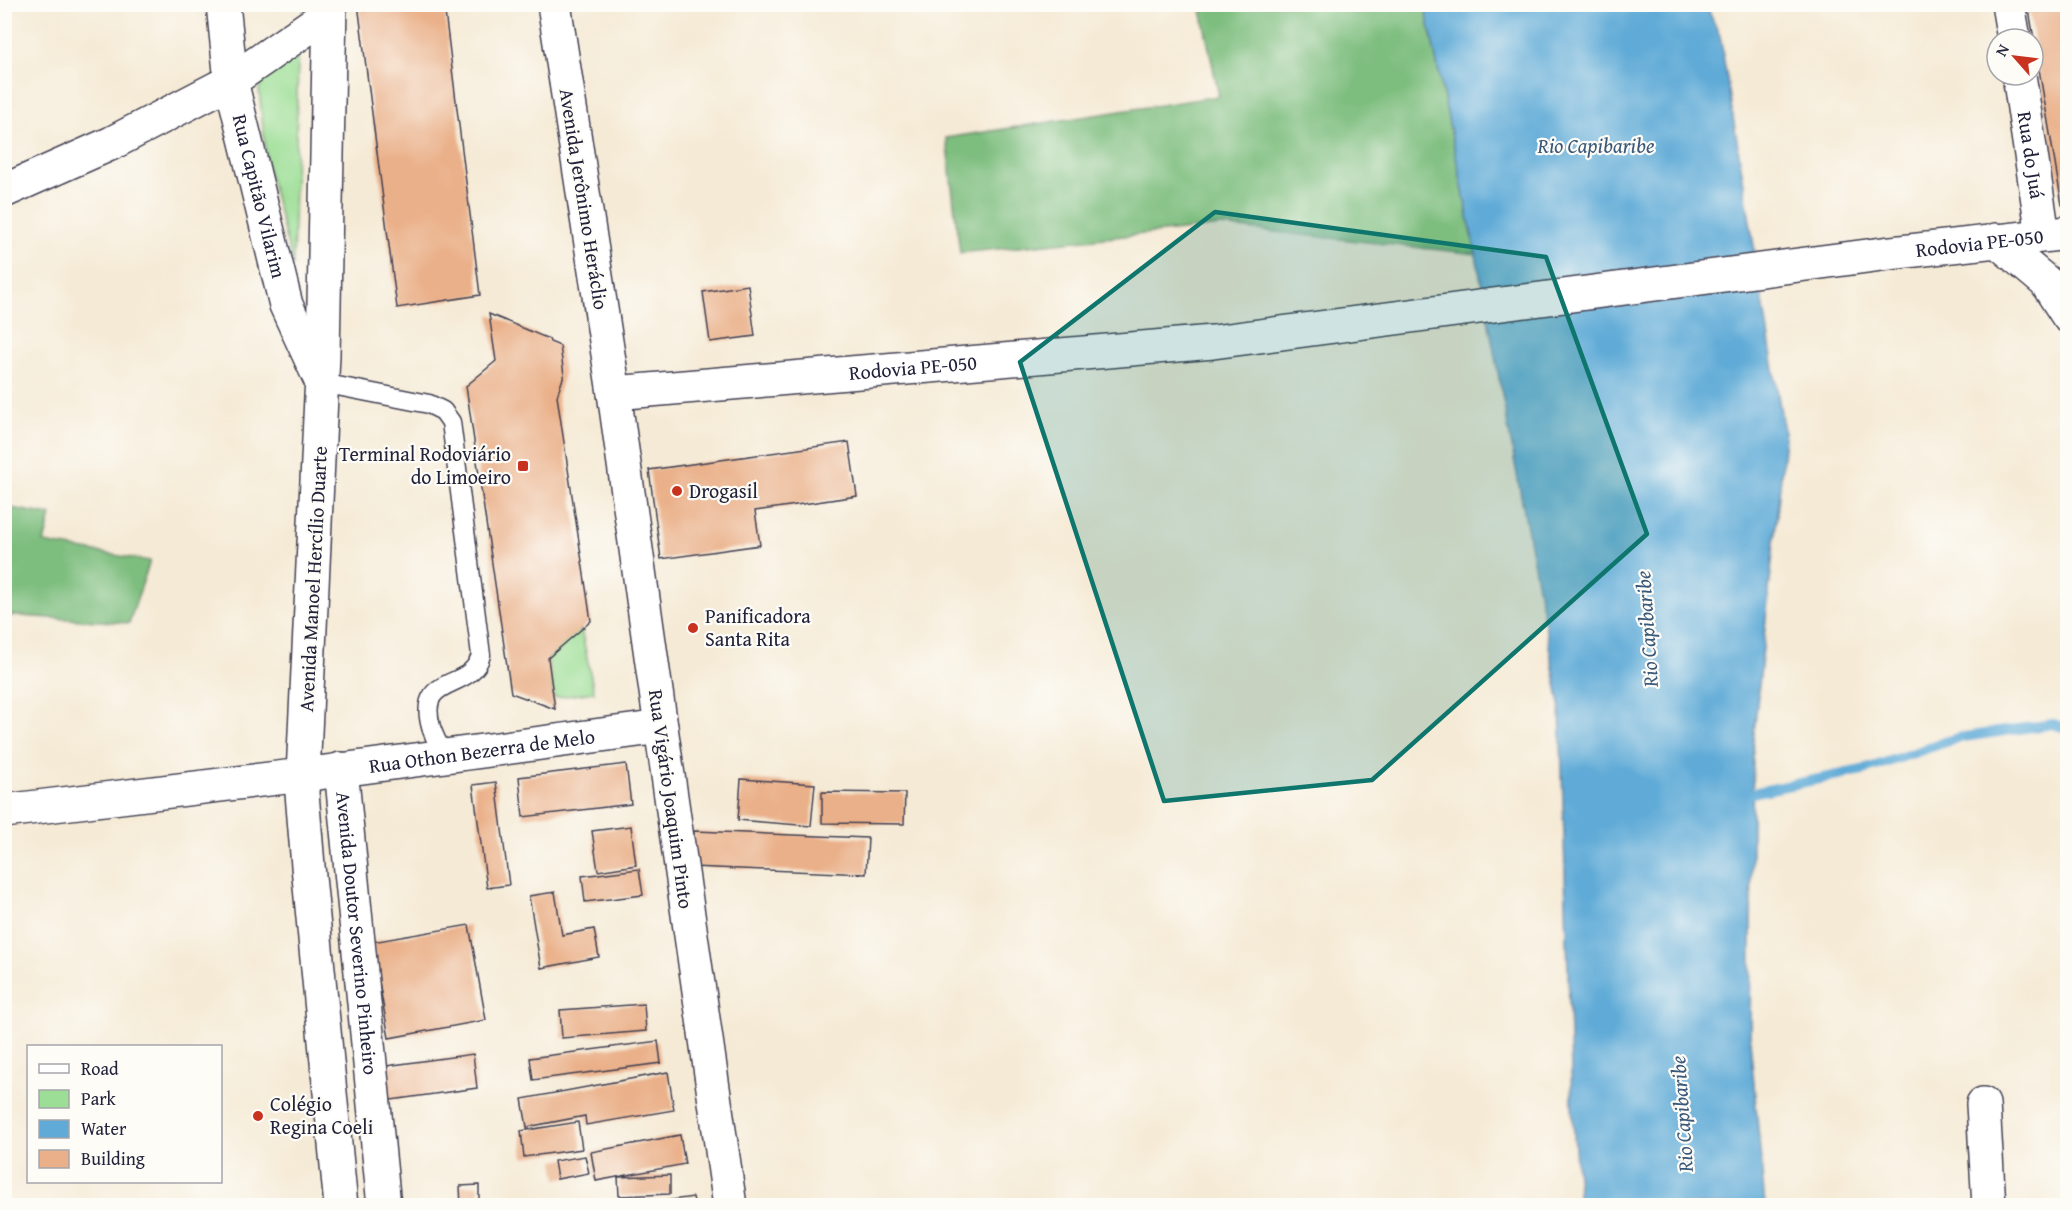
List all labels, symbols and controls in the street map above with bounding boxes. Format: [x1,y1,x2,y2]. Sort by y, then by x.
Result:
north arrow [1985,27,2045,87]
text: N [1989,39,2015,60]
street label: Avenida Jerônimo Heráclio [553,86,616,312]
street label: Rua do Juá [2011,109,2052,201]
street label: Rua Capitão Vilarim [226,111,294,282]
water label: Rio Capibaribe [1537,130,1654,161]
street label: Rodovia PE-050 [1914,221,2045,264]
street label: Rodovia PE-050 [848,347,978,387]
place label: Terminal Rodoviário do Limoeiro [339,439,511,491]
street label: Avenida Manoel Hercílio Duarte [291,445,334,713]
marker: Terminal Rodoviário do Limoeiro [516,459,530,473]
place label: Drogasil [689,476,758,505]
marker: Drogasil [670,484,684,498]
water label: Rio Capibaribe [1627,570,1666,689]
place label: Panificadora Santa Rita [705,601,811,653]
marker: Panificadora Santa Rita [686,621,700,635]
street label: Rua Vigário Joaquim Pinto [642,687,701,911]
street label: Rua Othon Bezerra de Melo [367,721,597,780]
street label: Avenida Doutor Severino Pinheiro [329,790,386,1076]
legend [27,1045,222,1183]
text: Road [81,1055,119,1082]
water label: Rio Capibaribe [1662,1055,1701,1174]
text: Park [81,1085,117,1112]
place label: Colégio Regina Coeli [270,1089,374,1141]
marker: Colégio Regina Coeli [251,1109,265,1123]
text: Water [81,1115,127,1142]
text: Building [81,1145,145,1172]

